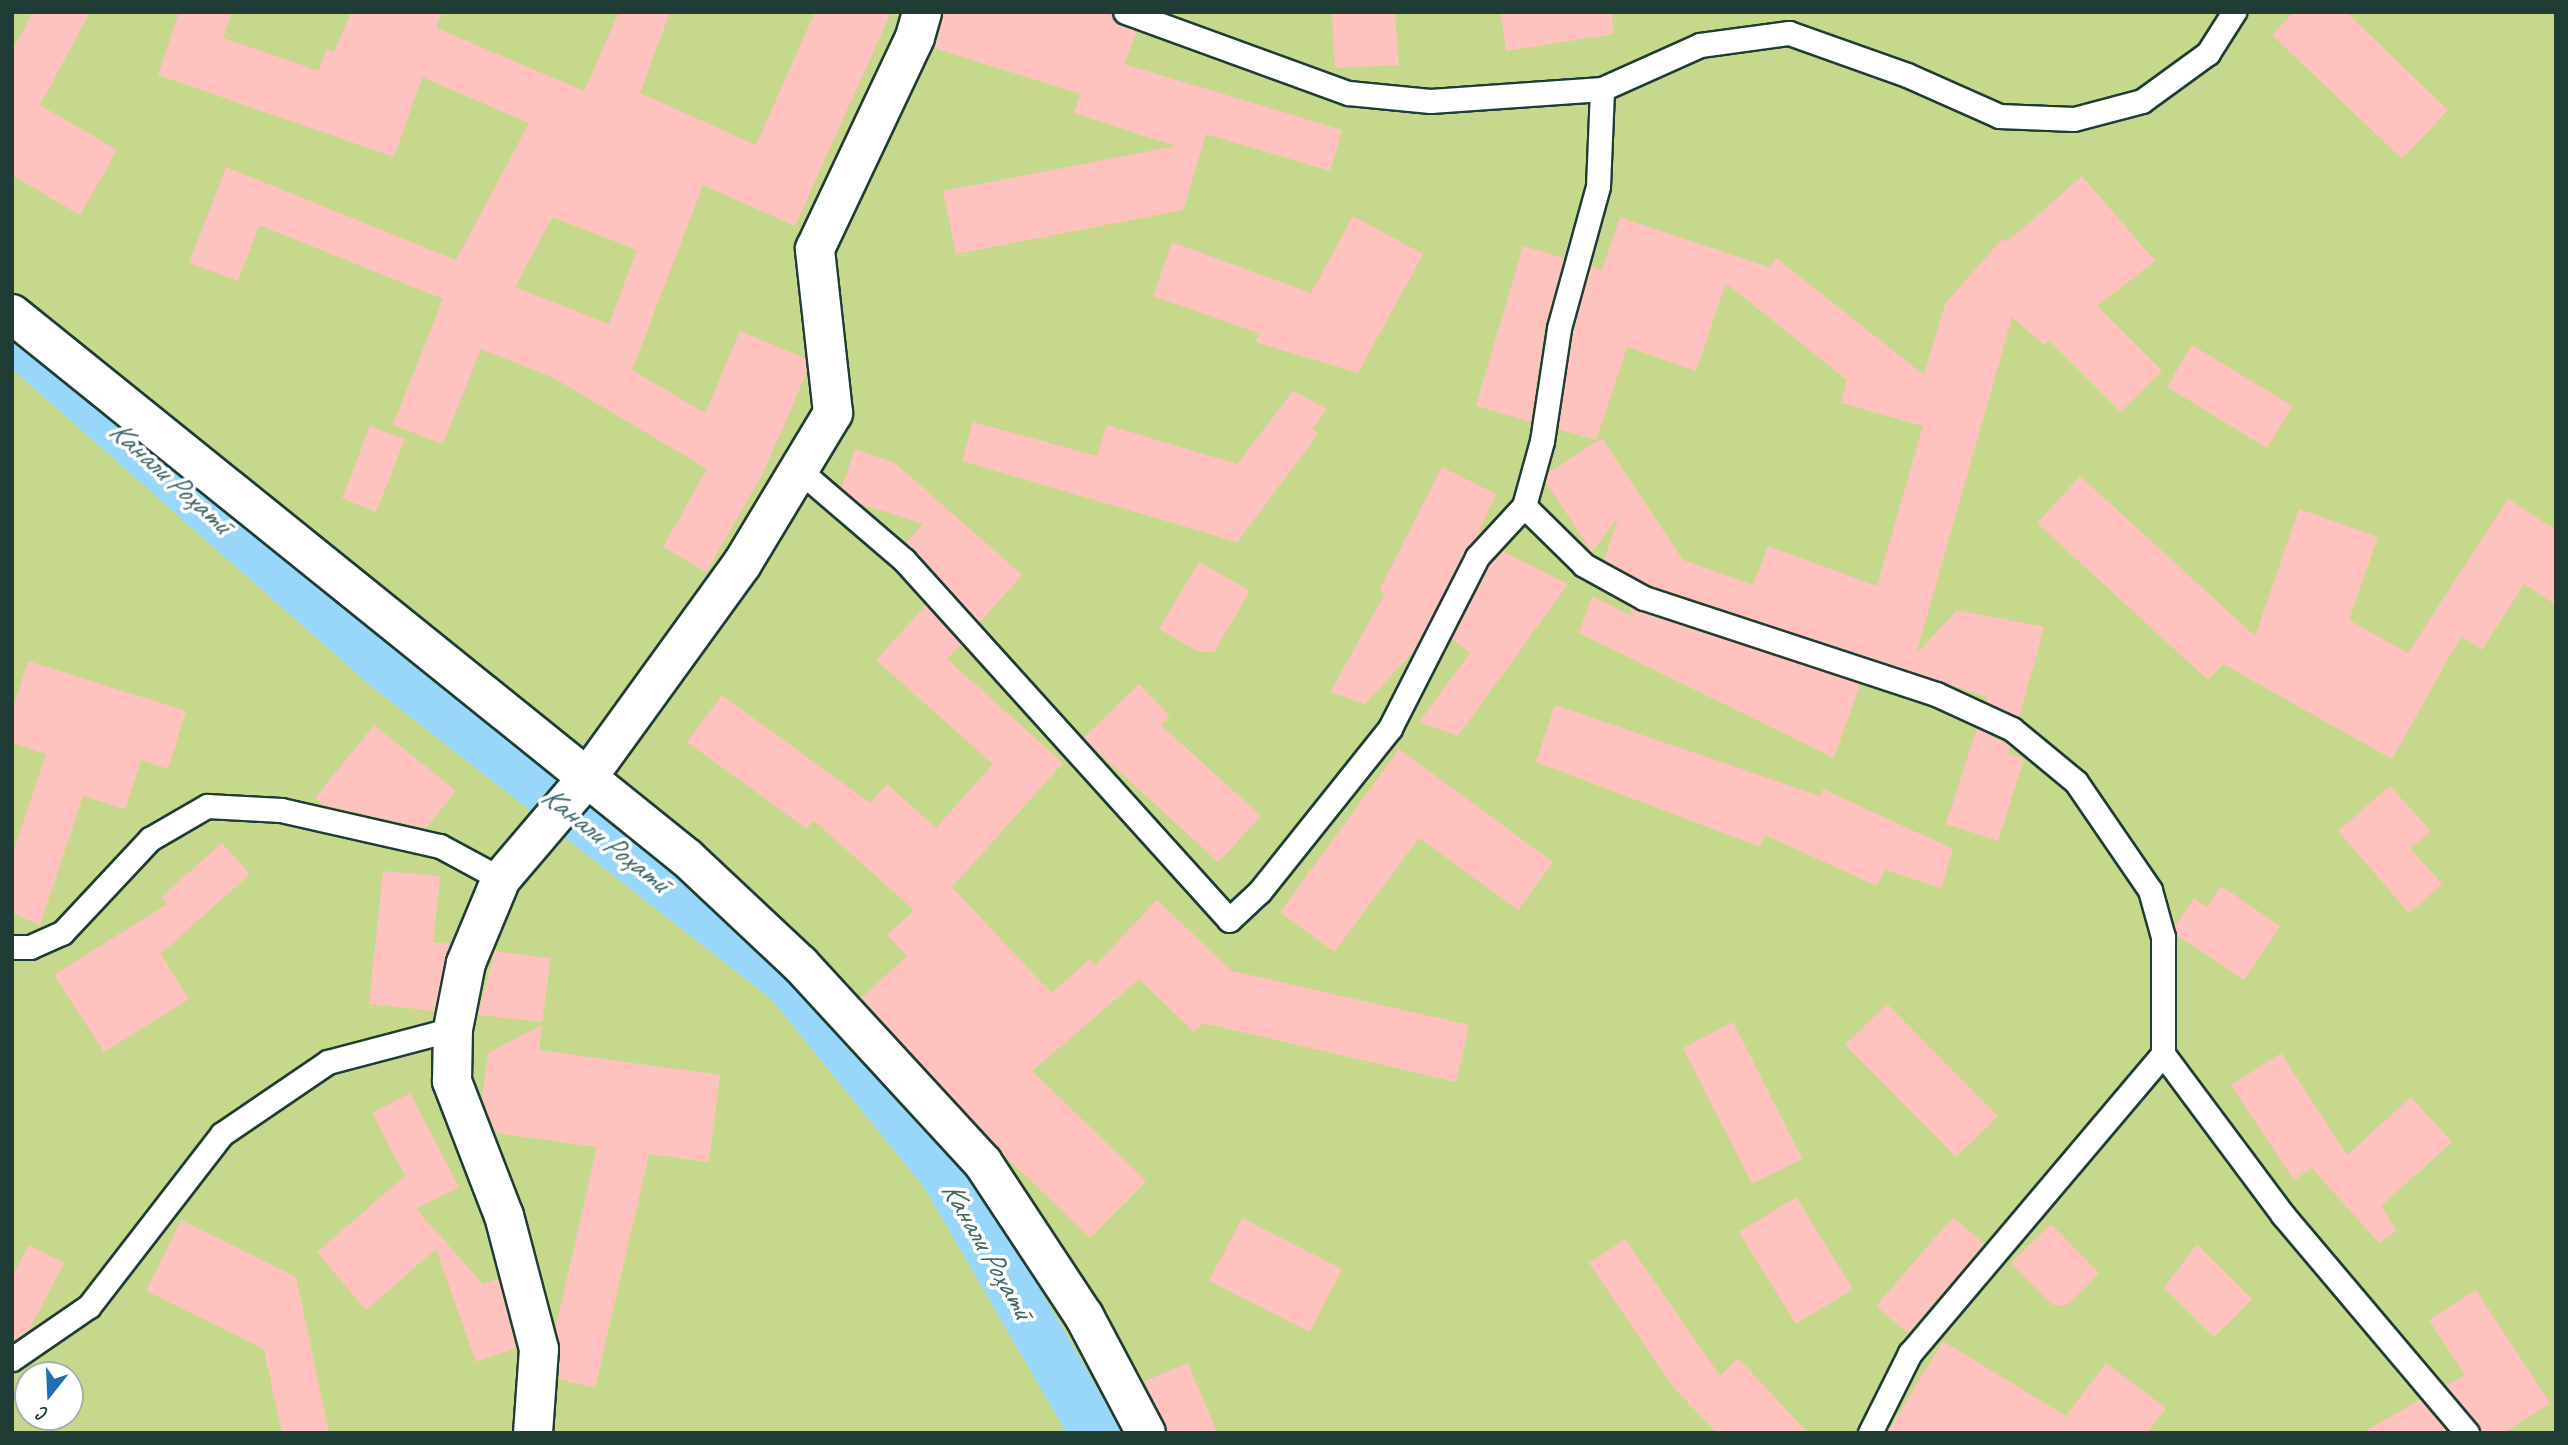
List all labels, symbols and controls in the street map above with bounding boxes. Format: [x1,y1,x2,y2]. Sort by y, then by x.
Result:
water label: Канали Роҳатӣ [102,413,240,541]
water label: Канали Роҳатӣ [535,778,677,900]
water label: Канали Роҳатӣ [934,1175,1042,1325]
north arrow [14,1361,84,1431]
text: С [35,1401,51,1427]

